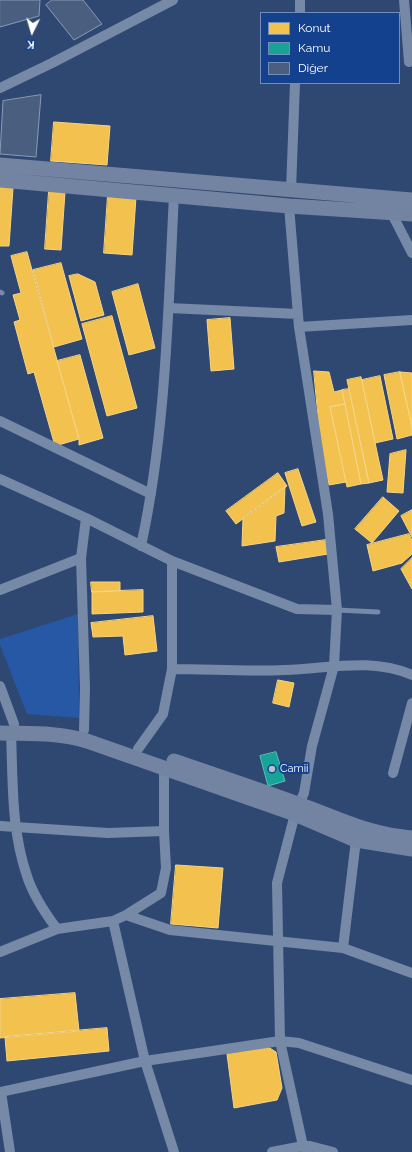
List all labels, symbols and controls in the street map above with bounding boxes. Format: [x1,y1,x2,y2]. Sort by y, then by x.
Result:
north arrow [12,12,52,52]
legend [260,12,400,84]
text: Konut [298,21,331,35]
text: K [27,38,35,51]
text: Kamu [298,41,330,55]
text: Diğer [298,61,328,75]
place label: Camii [280,762,308,776]
marker: Camii [267,764,277,774]

